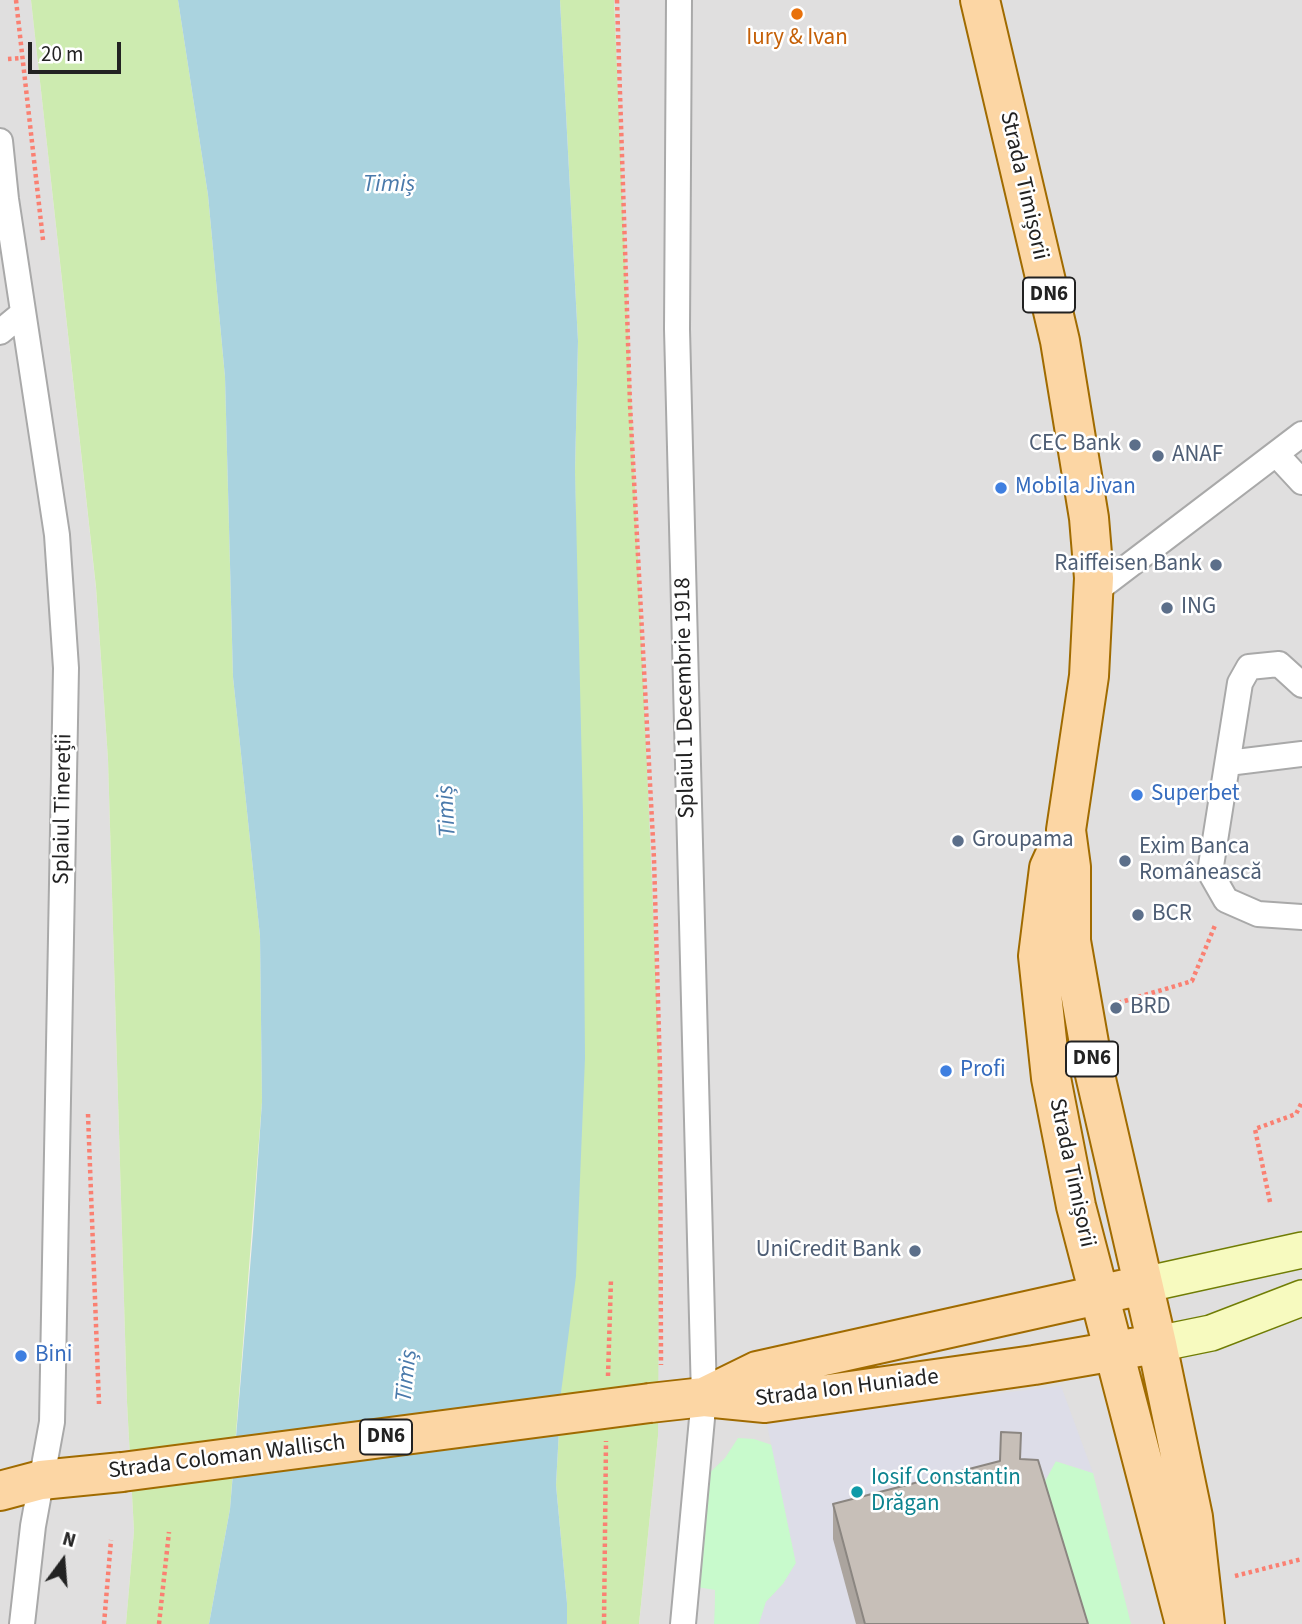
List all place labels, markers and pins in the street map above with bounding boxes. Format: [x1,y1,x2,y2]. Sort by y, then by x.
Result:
marker: Iury & Ivan [789,6,805,22]
place label: Iury & Ivan [746,25,848,53]
place label: CEC Bank [1029,431,1121,459]
marker: CEC Bank [1127,437,1143,453]
place label: ANAF [1172,442,1223,470]
marker: ANAF [1150,448,1166,464]
place label: Mobila Jivan [1015,474,1136,502]
marker: Mobila Jivan [993,480,1009,496]
place label: Raiffeisen Bank [1054,551,1202,579]
marker: Raiffeisen Bank [1208,557,1224,573]
place label: ING [1181,594,1216,622]
marker: ING [1159,600,1175,616]
place label: Superbet [1151,781,1240,809]
marker: Superbet [1129,787,1145,803]
place label: Groupama [972,827,1074,855]
marker: Groupama [950,833,966,849]
place label: Exim Banca Românească [1139,834,1262,888]
marker: Exim Banca Românească [1117,853,1133,869]
place label: BCR [1152,901,1192,929]
marker: BCR [1130,907,1146,923]
place label: BRD [1130,994,1171,1022]
marker: BRD [1108,1000,1124,1016]
place label: Profi [960,1057,1006,1085]
marker: Profi [938,1063,954,1079]
place label: UniCredit Bank [756,1237,901,1265]
marker: UniCredit Bank [907,1243,923,1259]
place label: Bini [35,1342,72,1370]
marker: Bini [13,1348,29,1364]
place label: Iosif Constantin Drăgan [871,1465,1021,1519]
marker: Iosif Constantin Drăgan [849,1484,865,1500]

